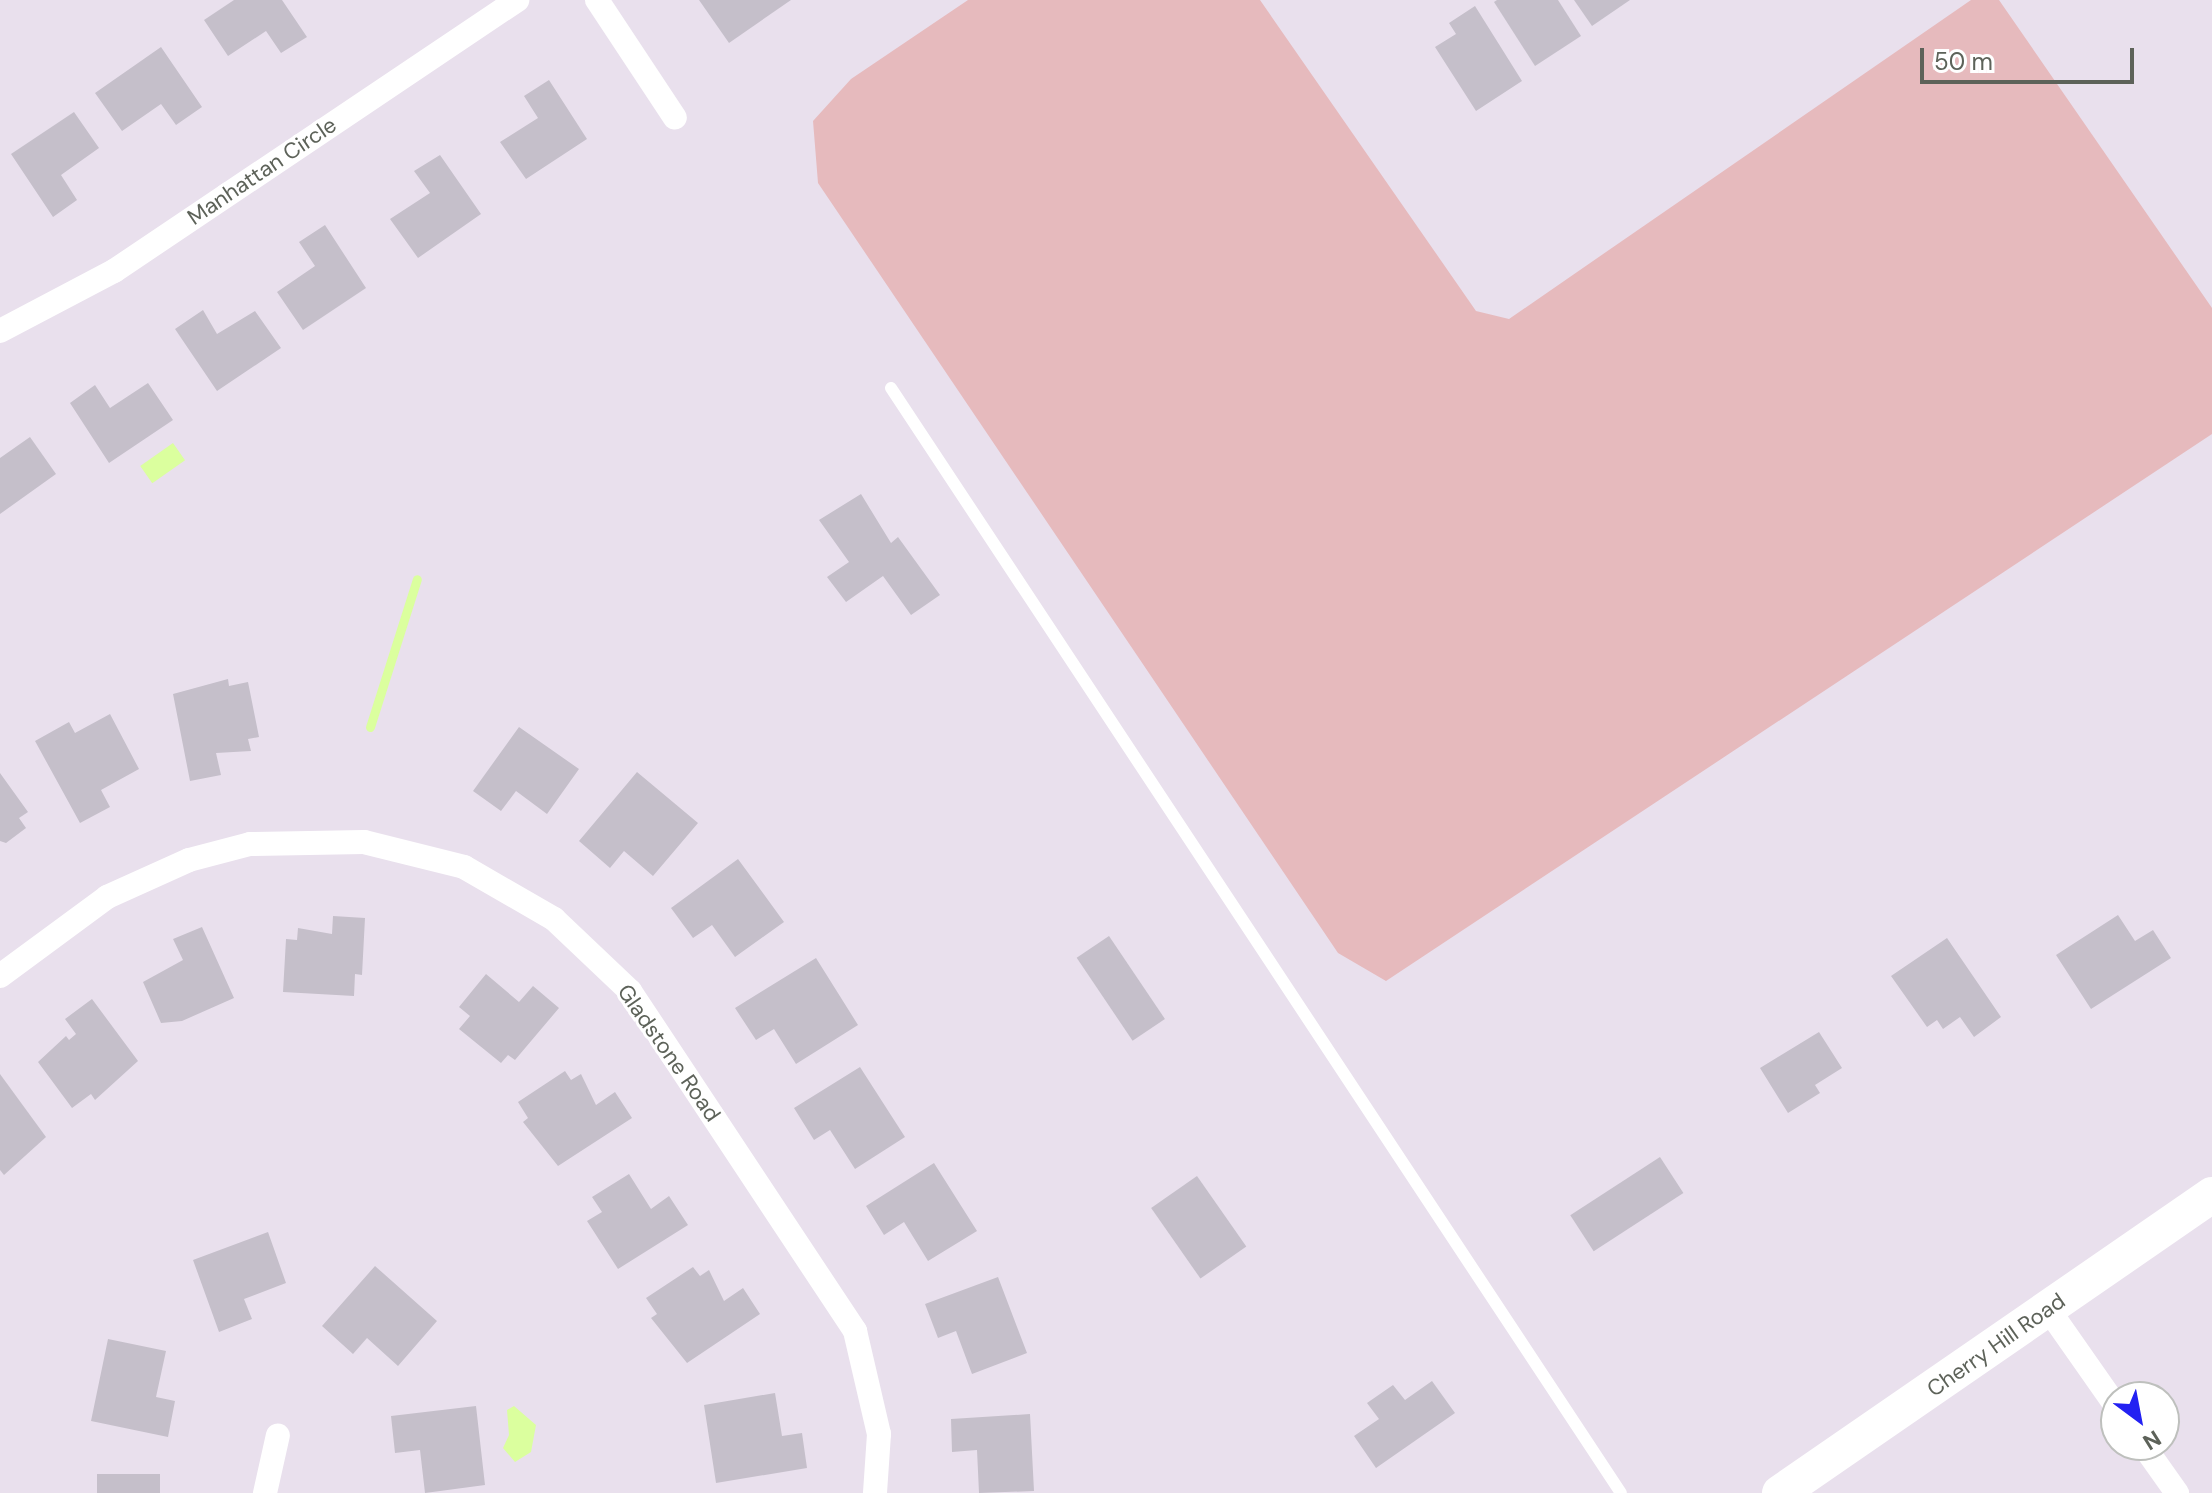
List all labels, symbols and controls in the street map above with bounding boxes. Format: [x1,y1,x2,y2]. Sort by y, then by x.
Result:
scale bar [1924,32,2138,82]
text: 50 m [1934,46,1993,77]
street label: Manhattan Circle [183,111,341,231]
street label: Gladstone Road [612,979,726,1127]
street label: Cherry Hill Road [1922,1288,2070,1402]
north arrow [2100,1381,2180,1461]
text: N [2137,1424,2166,1457]

